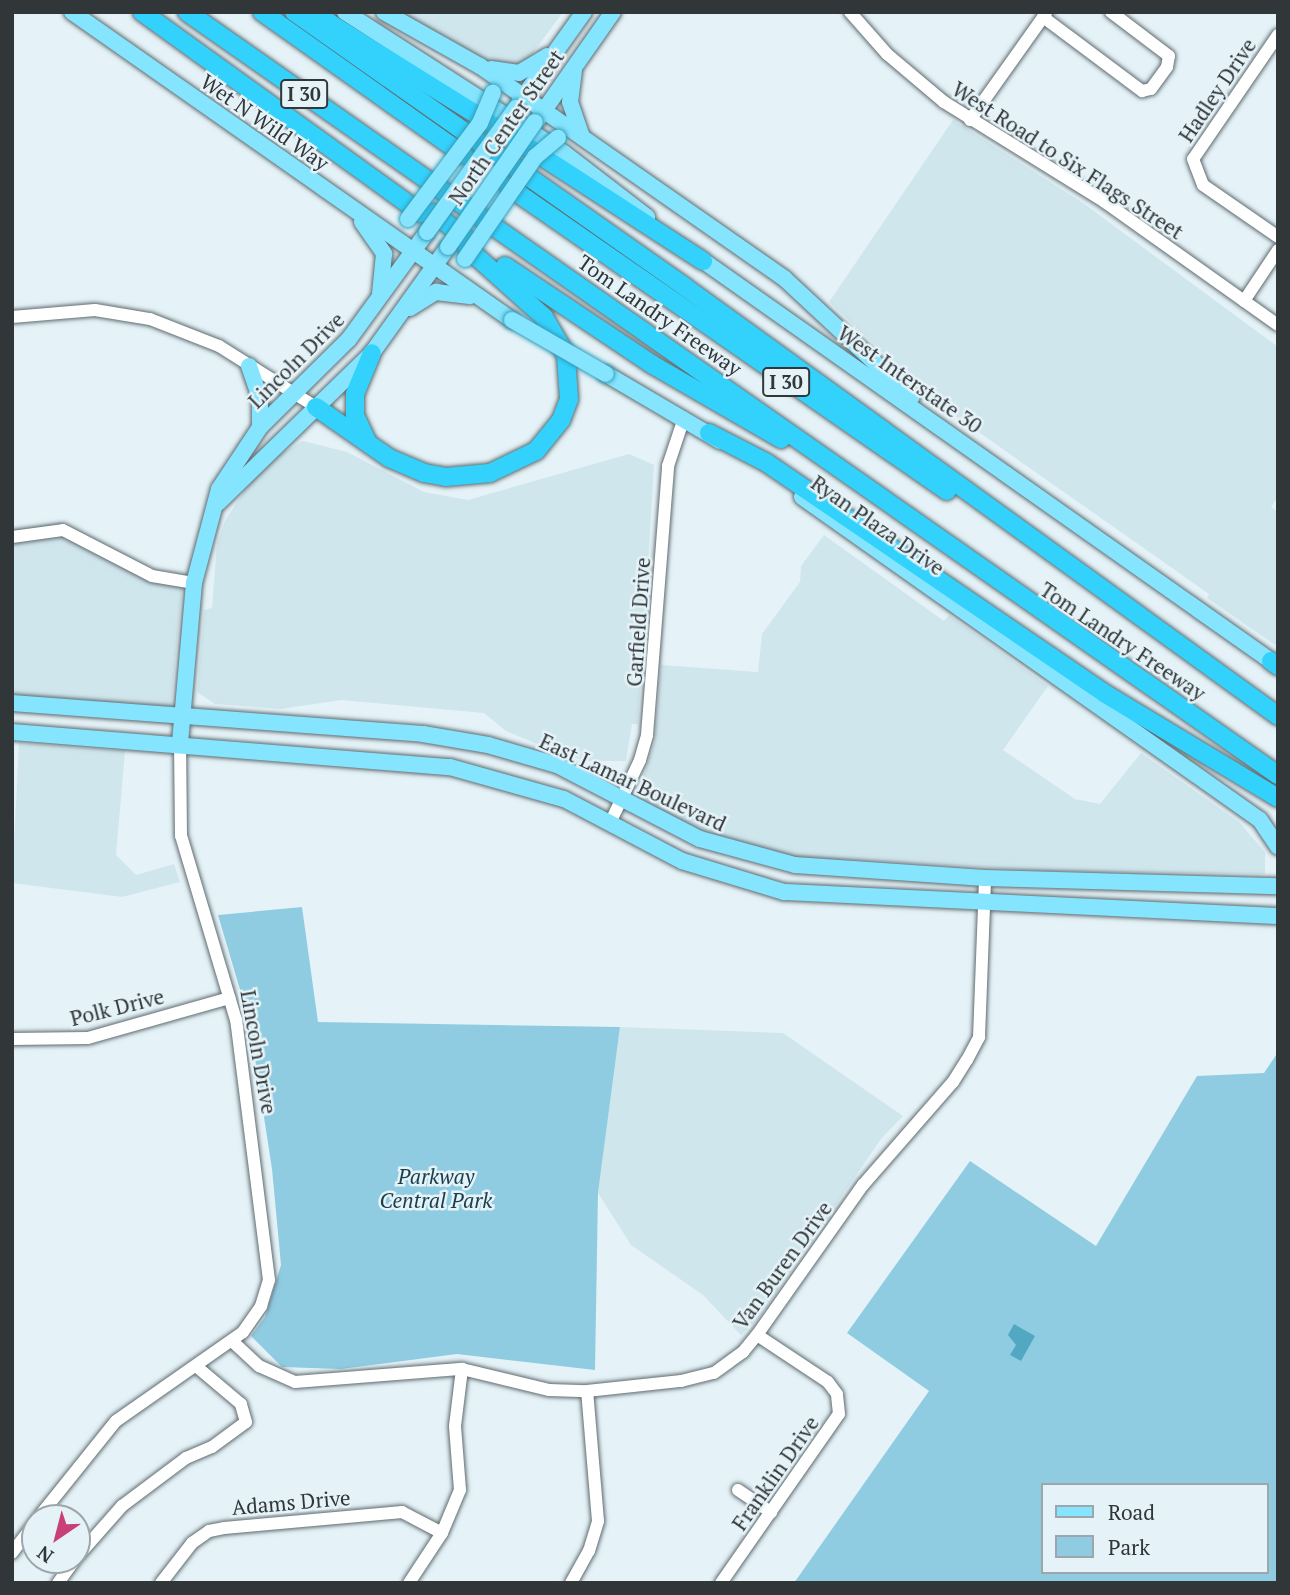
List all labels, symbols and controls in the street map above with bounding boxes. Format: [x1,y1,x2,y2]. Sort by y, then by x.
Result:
street label: Hadley Drive [1173,33,1261,147]
street label: North Center Street [443,44,569,210]
street label: Wet N Wild Way [196,68,334,176]
street label: West Road to Six Flags Street [948,76,1188,244]
road number: I 30 [280,78,328,110]
street label: Tom Landry Freeway [573,249,747,381]
street label: Lincoln Drive [243,307,349,413]
street label: West Interstate 30 [833,320,987,438]
road number: I 30 [762,366,810,398]
street label: Ryan Plaza Drive [807,470,949,580]
street label: Garfield Drive [621,557,655,687]
street label: Tom Landry Freeway [1036,576,1210,706]
street label: East Lamar Boulevard [536,728,730,836]
street label: Polk Drive [67,983,167,1031]
street label: Lincoln Drive [236,988,282,1116]
park label: Parkway Central Park [380,1163,492,1213]
street label: Van Buren Drive [727,1196,837,1334]
street label: Franklin Drive [726,1411,824,1535]
legend [1042,1483,1269,1574]
street label: Adams Drive [231,1484,351,1520]
text: Road [1108,1498,1155,1526]
north arrow [21,1504,91,1574]
text: Park [1108,1533,1150,1561]
text: N [32,1541,58,1569]

